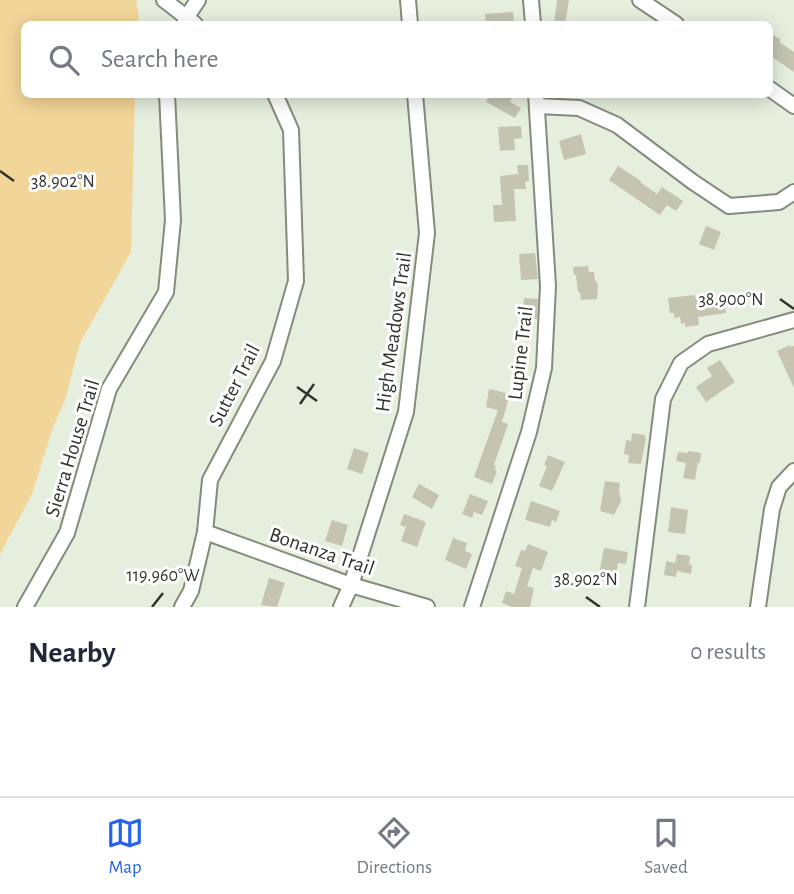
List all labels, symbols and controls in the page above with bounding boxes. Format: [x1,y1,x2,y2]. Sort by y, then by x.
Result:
search box [21,21,773,98]
icon: search [45,41,83,79]
text: Search here [101,46,219,72]
text: 38.902°N [31,173,95,191]
street label: High Meadows Trail [372,251,415,413]
text: 38.900°N [698,291,764,309]
street label: Lupine Trail [504,305,537,401]
street label: Sutter Trail [205,341,264,430]
street label: Sierra House Trail [42,377,103,519]
street label: Bonanza Trail [267,524,377,579]
text: 119.960°W [127,567,200,585]
text: 38.902°N [554,571,618,589]
text: Nearby [28,638,116,668]
text: 0 results [690,641,766,664]
tab: Map [106,814,144,879]
tab: Directions [356,814,432,879]
tab: Saved [644,814,688,879]

